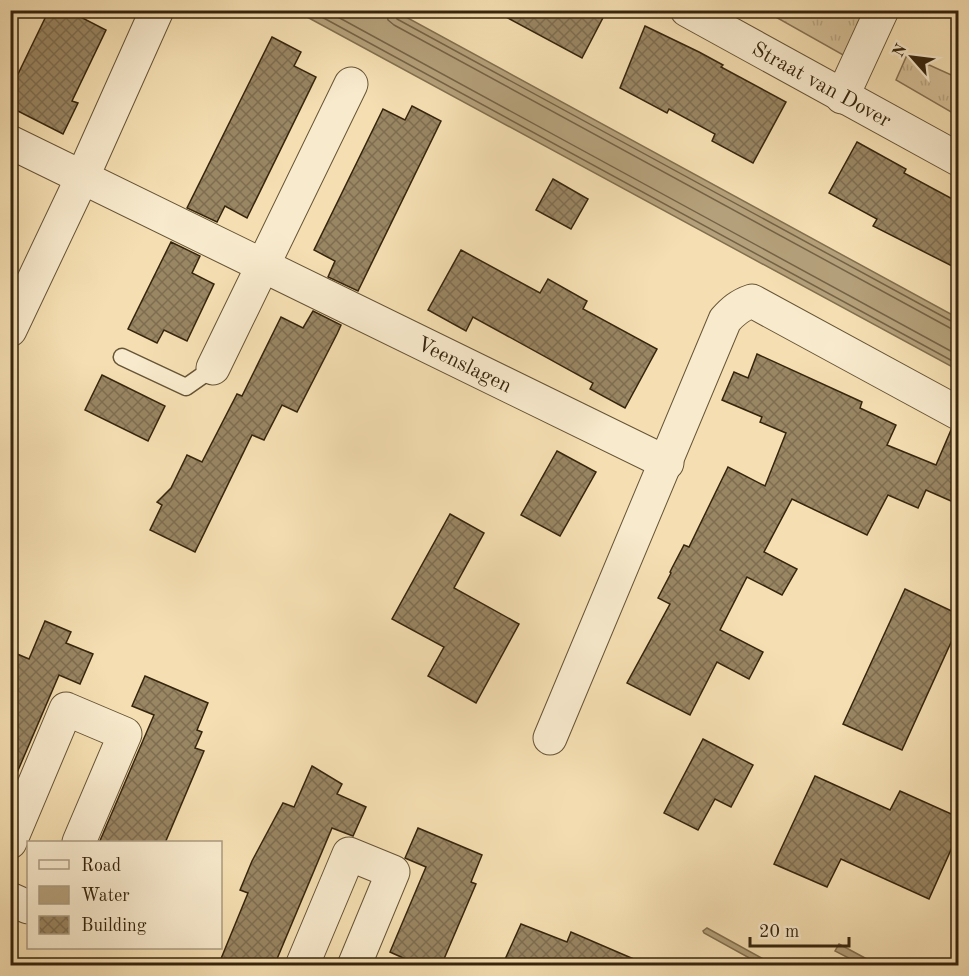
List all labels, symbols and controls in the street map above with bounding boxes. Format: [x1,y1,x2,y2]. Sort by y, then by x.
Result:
north arrow [882,27,942,87]
street label: Straat van Dover [748,39,895,132]
text: N [891,41,911,60]
street label: Veenslagen [413,334,515,397]
legend [27,841,222,949]
text: Road [81,857,121,875]
text: Water [81,887,130,905]
scale bar [750,910,849,948]
text: Building [81,917,147,935]
text: 20 m [759,923,799,941]

